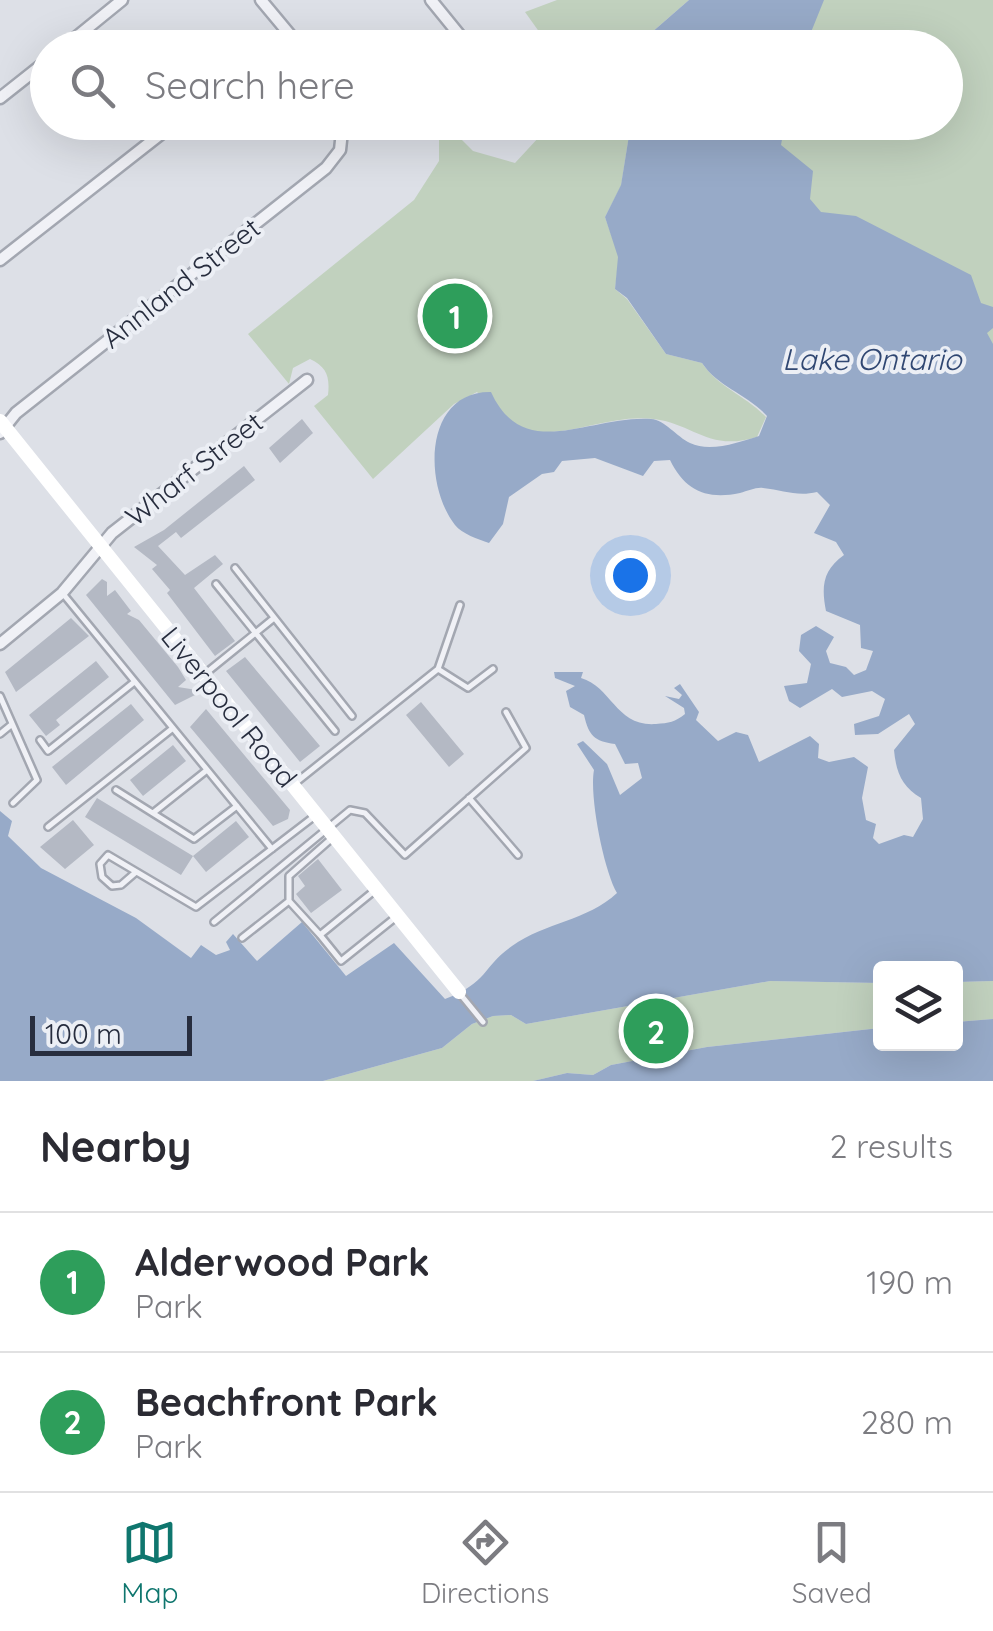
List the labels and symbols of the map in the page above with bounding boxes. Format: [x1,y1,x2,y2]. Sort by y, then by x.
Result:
street label: Annland Street [95,210,267,355]
pin: 1 [422,278,488,354]
water label: Lake Ontario [782,340,964,378]
street label: Wharf Street [118,404,269,533]
your location [605,550,656,601]
street label: Liverpool Road [154,619,305,794]
pin: 2 [624,994,688,1068]
scale bar [30,1011,192,1056]

